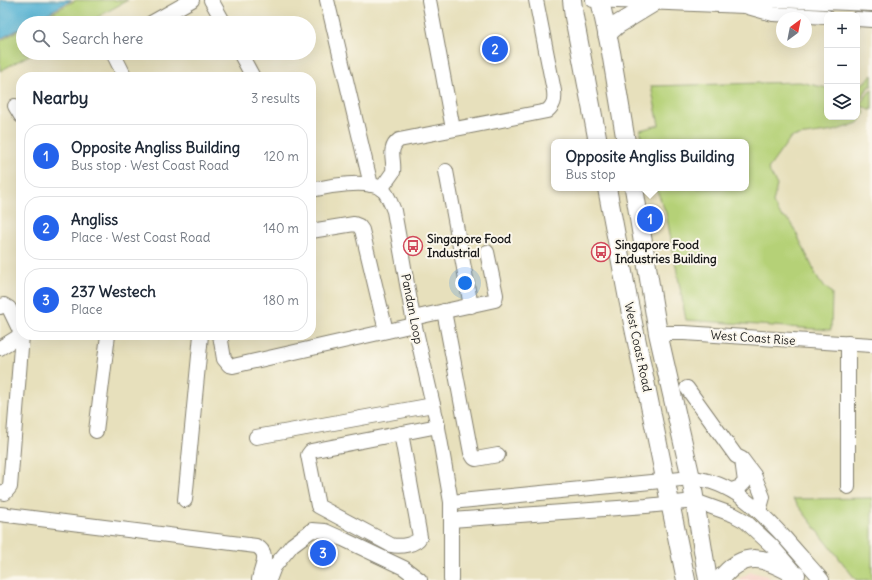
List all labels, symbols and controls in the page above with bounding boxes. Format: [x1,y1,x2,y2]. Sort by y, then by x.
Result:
north arrow [776,12,812,48]
map controls [824,12,860,120]
button: + [824,12,860,48]
search box [16,16,316,60]
icon: search [30,27,52,49]
text: Search here [62,29,143,48]
pin: 2 [482,34,508,64]
button: − [824,48,860,84]
button: layers [824,84,860,120]
text: Nearby [32,87,88,109]
text: 3 results [251,90,300,107]
text: Opposite Angliss Building [71,138,240,157]
popup [551,139,749,191]
text: Opposite Angliss Building [565,147,735,166]
text: 1 [43,148,49,165]
text: 120 m [264,148,299,165]
text: Bus stop · West Coast Road [71,157,229,174]
text: Bus stop [565,166,616,183]
pin: 1 [637,204,663,234]
text: Angliss [71,210,118,229]
text: 2 [42,220,50,237]
text: 140 m [263,220,299,237]
text: Place · West Coast Road [71,229,210,246]
place label: Singapore Food Industrial [427,231,511,260]
bus stop icon: Singapore Food Industrial [402,235,424,257]
place label: Singapore Food Industries Building [615,237,717,267]
bus stop icon: Singapore Food Industries Building [590,241,612,263]
street label: Pandan Loop [398,273,427,345]
your location [455,273,475,293]
text: 237 Westech [71,282,156,301]
text: 3 [42,292,50,309]
text: 180 m [263,292,299,309]
text: Place [71,301,102,318]
street label: West Coast Road [622,301,655,393]
street label: West Coast Rise [710,327,796,348]
pin: 3 [310,538,336,568]

